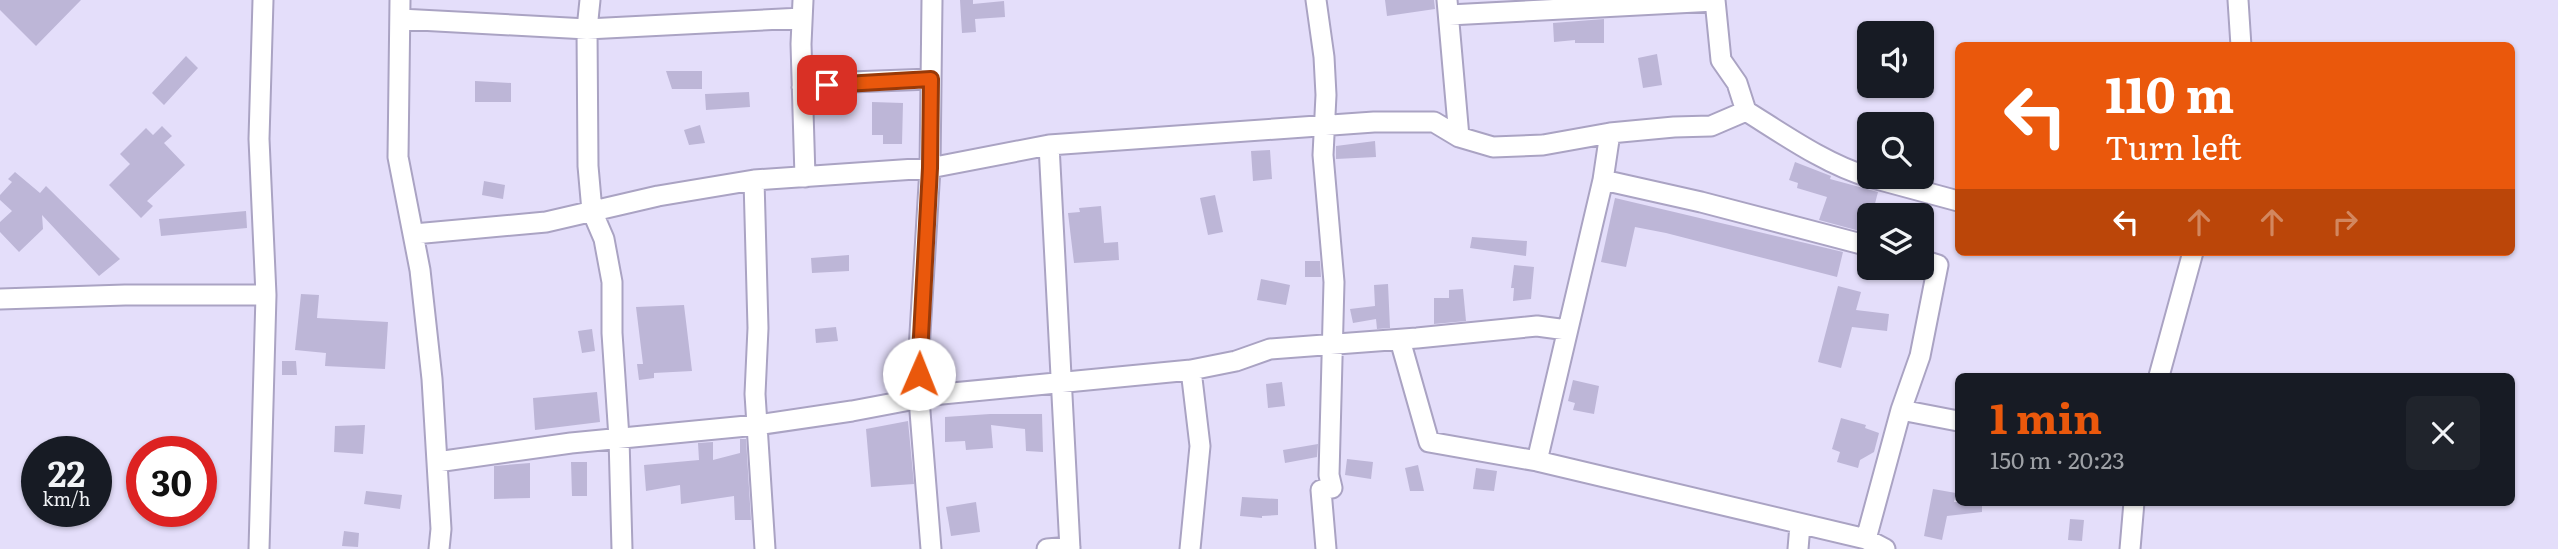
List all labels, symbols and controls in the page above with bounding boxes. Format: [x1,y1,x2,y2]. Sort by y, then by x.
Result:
map controls [1857,21,1934,280]
button: sound [1857,21,1934,98]
pin [797,55,857,115]
text: 110 m [2105,55,2234,128]
icon: arrive [808,66,846,104]
icon: left [1990,70,2081,161]
button: search [1857,112,1934,189]
text: Turn left [2105,122,2242,170]
button: layers [1857,203,1934,280]
icon: left [2107,203,2145,241]
icon: ahead [2180,203,2218,241]
icon: ahead [2253,203,2291,241]
icon: right [2326,203,2364,241]
position arrow [882,337,956,411]
text: 1 min [1990,385,2102,447]
button: close [2406,396,2480,470]
speed limit sign: 30 [126,436,217,527]
text: 150 m · 20:23 [1990,442,2125,476]
text: 22 [48,446,85,498]
text: km/h [43,485,90,512]

